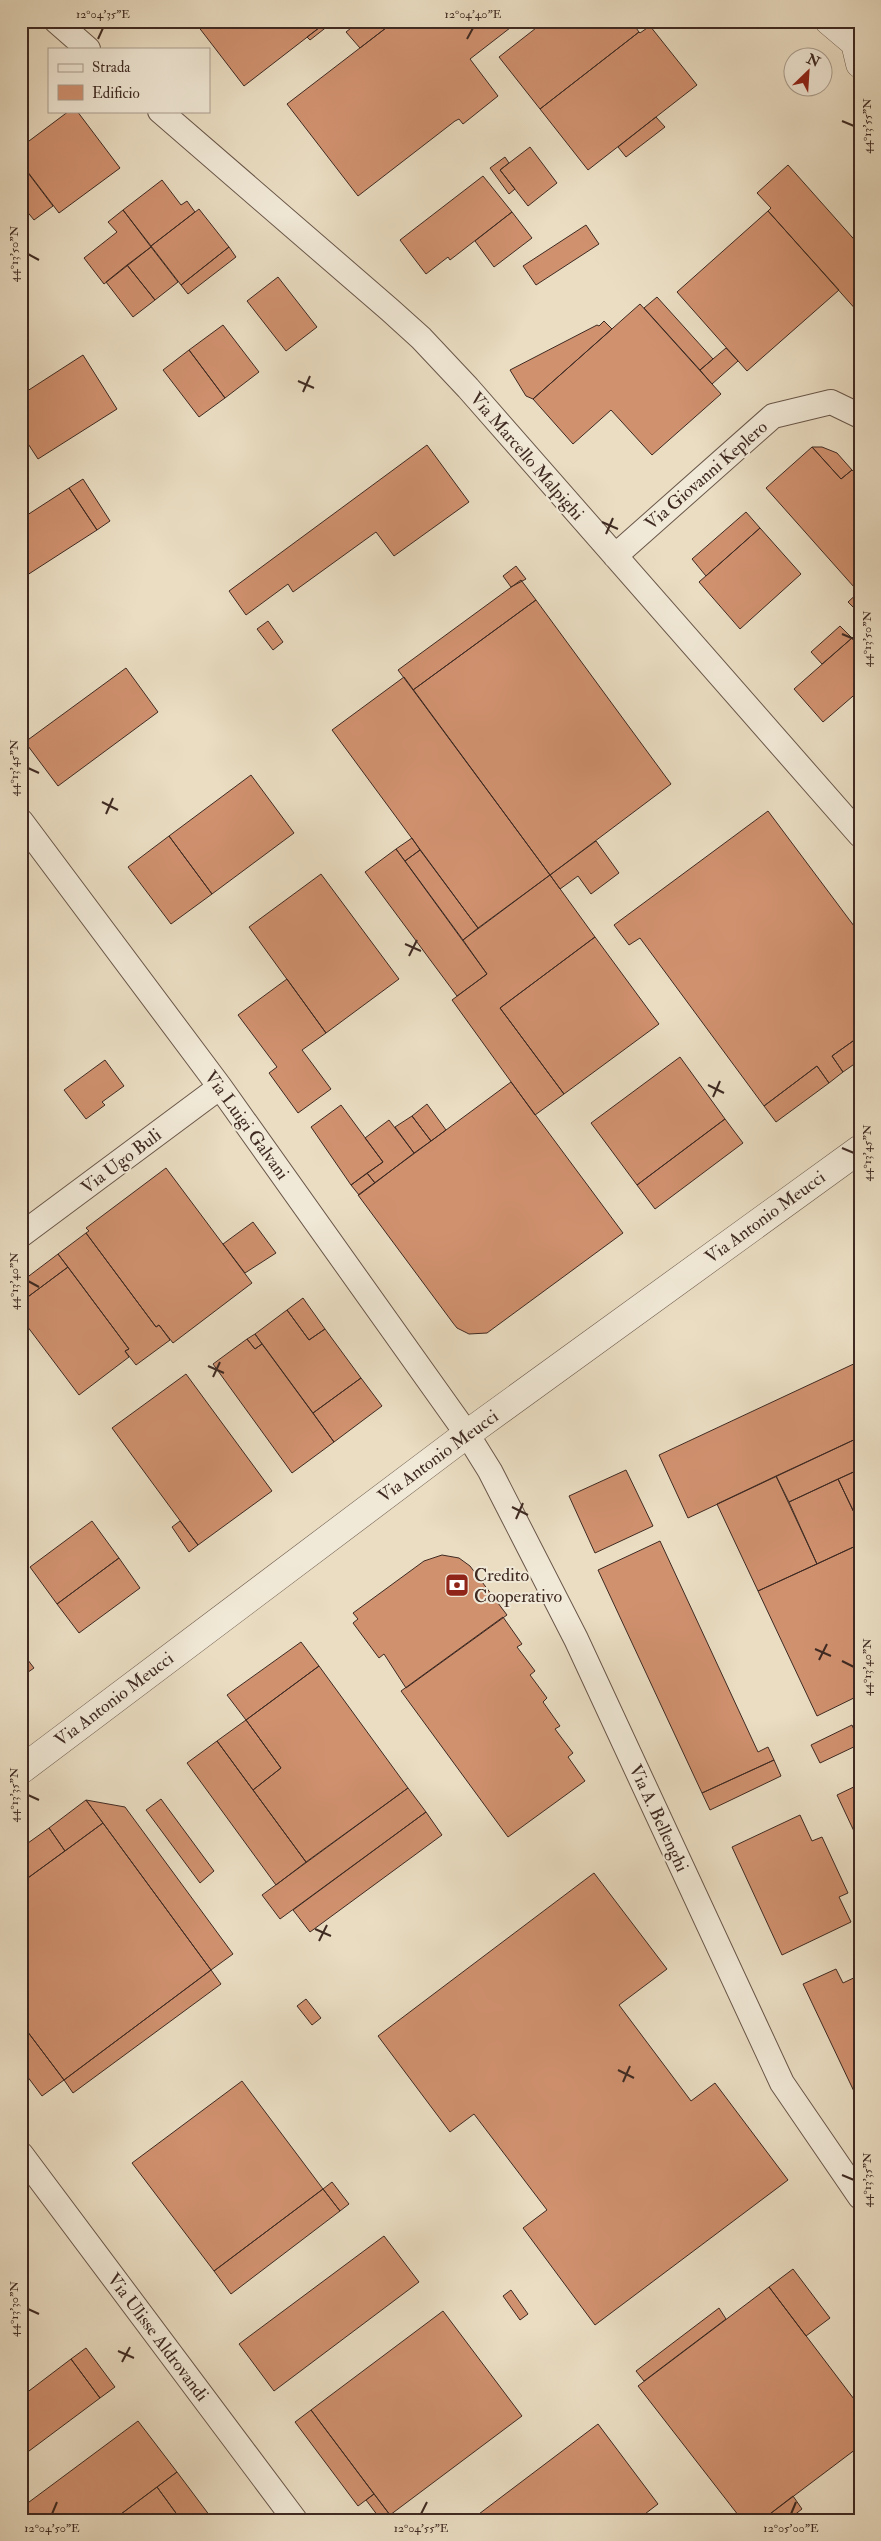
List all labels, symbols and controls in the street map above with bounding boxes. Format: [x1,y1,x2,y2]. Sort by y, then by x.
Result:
text: 12°04'35"E [76,7,130,22]
text: 12°04'40"E [445,7,502,22]
legend [48,48,210,112]
north arrow [784,48,834,98]
text: N [803,50,823,71]
text: Strada [92,58,131,77]
text: Edificio [92,84,140,103]
text: 44°13'55"N [860,98,875,154]
text: 44°13'50"N [7,226,22,282]
street label: Via Marcello Malpighi [465,387,589,525]
street label: Via Giovanni Keplero [640,415,773,535]
text: 44°13'50"N [860,611,875,667]
text: 44°13'45"N [7,739,22,796]
street label: Via Luigi Galvani [199,1066,294,1185]
street label: Via Ugo Buli [76,1124,166,1199]
text: 44°13'45"N [860,1124,875,1181]
street label: Via Antonio Meucci [701,1166,830,1269]
text: 44°13'40"N [7,1252,22,1310]
street label: Via Antonio Meucci [374,1405,503,1508]
place label: Credito Cooperativo [474,1564,562,1608]
bank icon: Credito Cooperativo [444,1572,470,1598]
text: 44°13'40"N [860,1638,875,1696]
street label: Via Antonio Meucci [50,1647,179,1752]
street label: Via A. Bellenghi [624,1761,694,1876]
text: 44°13'35"N [7,1767,22,1823]
text: 44°13'35"N [860,2152,875,2208]
street label: Via Ulisse Aldrovandi [102,2269,213,2406]
text: 44°13'30"N [7,2281,22,2337]
text: 12°04'50"E [24,2521,80,2536]
text: 12°04'55"E [394,2521,449,2536]
text: 12°05'00"E [763,2521,819,2536]

